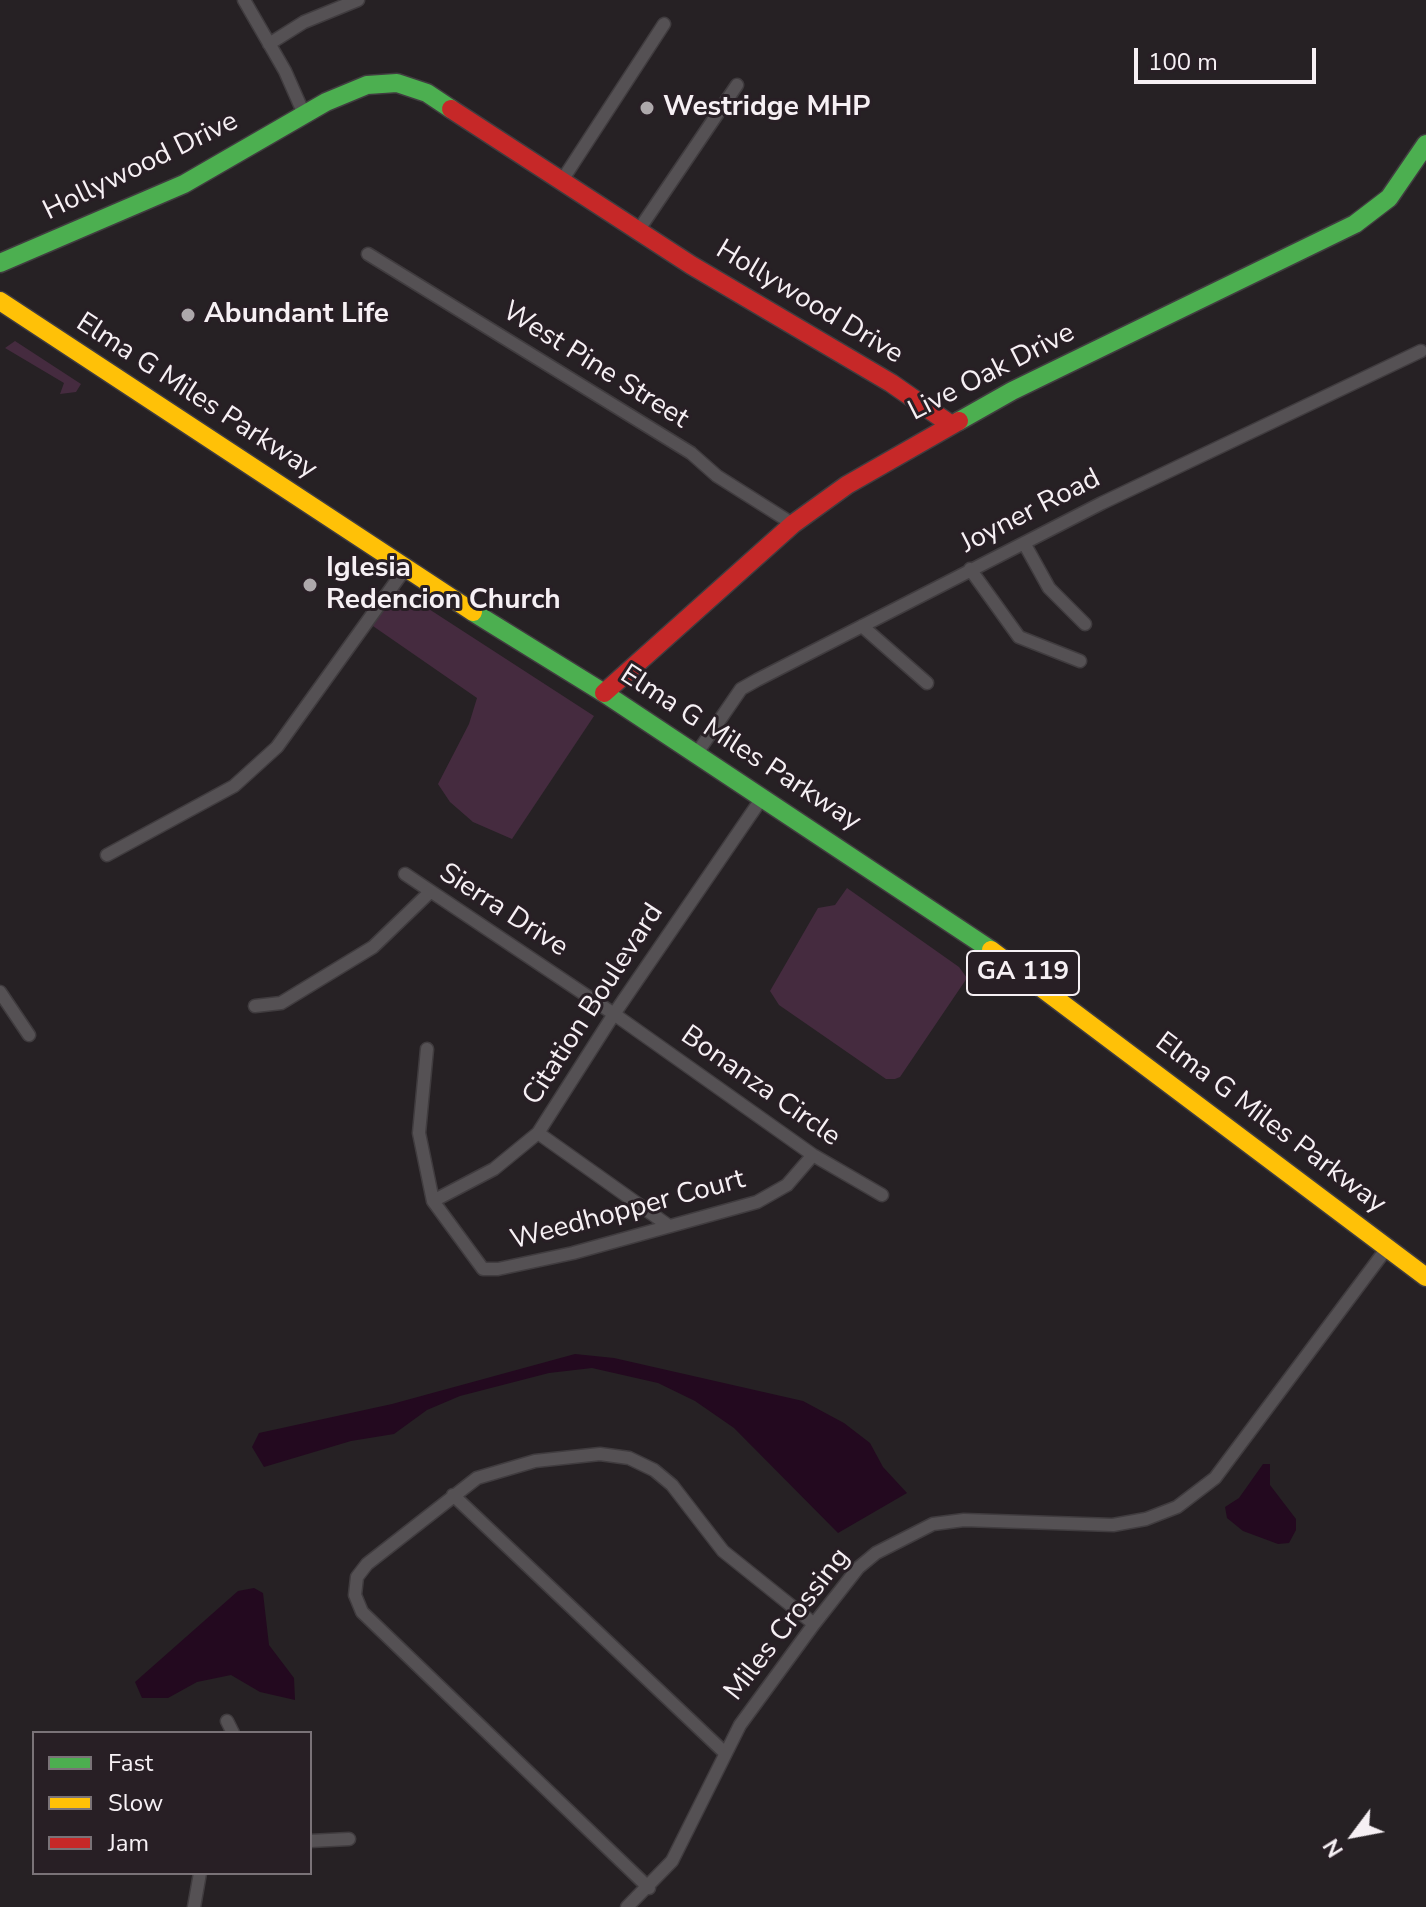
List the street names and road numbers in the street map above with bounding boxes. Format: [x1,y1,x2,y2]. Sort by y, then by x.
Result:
street label: Hollywood Drive [38,105,244,229]
street label: Hollywood Drive [709,234,909,372]
street label: West Pine Street [496,295,694,437]
street label: Elma G Miles Parkway [69,307,323,487]
street label: Live Oak Drive [903,317,1081,429]
street label: Joyner Road [956,463,1106,561]
street label: Elma G Miles Parkway [613,659,867,839]
street label: Sierra Drive [432,857,574,965]
street label: Citation Boulevard [516,898,672,1112]
road number: GA 119 [967,951,1079,995]
street label: Bonanza Circle [674,1020,846,1154]
street label: Elma G Miles Parkway [1148,1026,1392,1222]
street label: Weedhopper Court [507,1164,749,1258]
street label: Miles Crossing [718,1542,858,1708]

